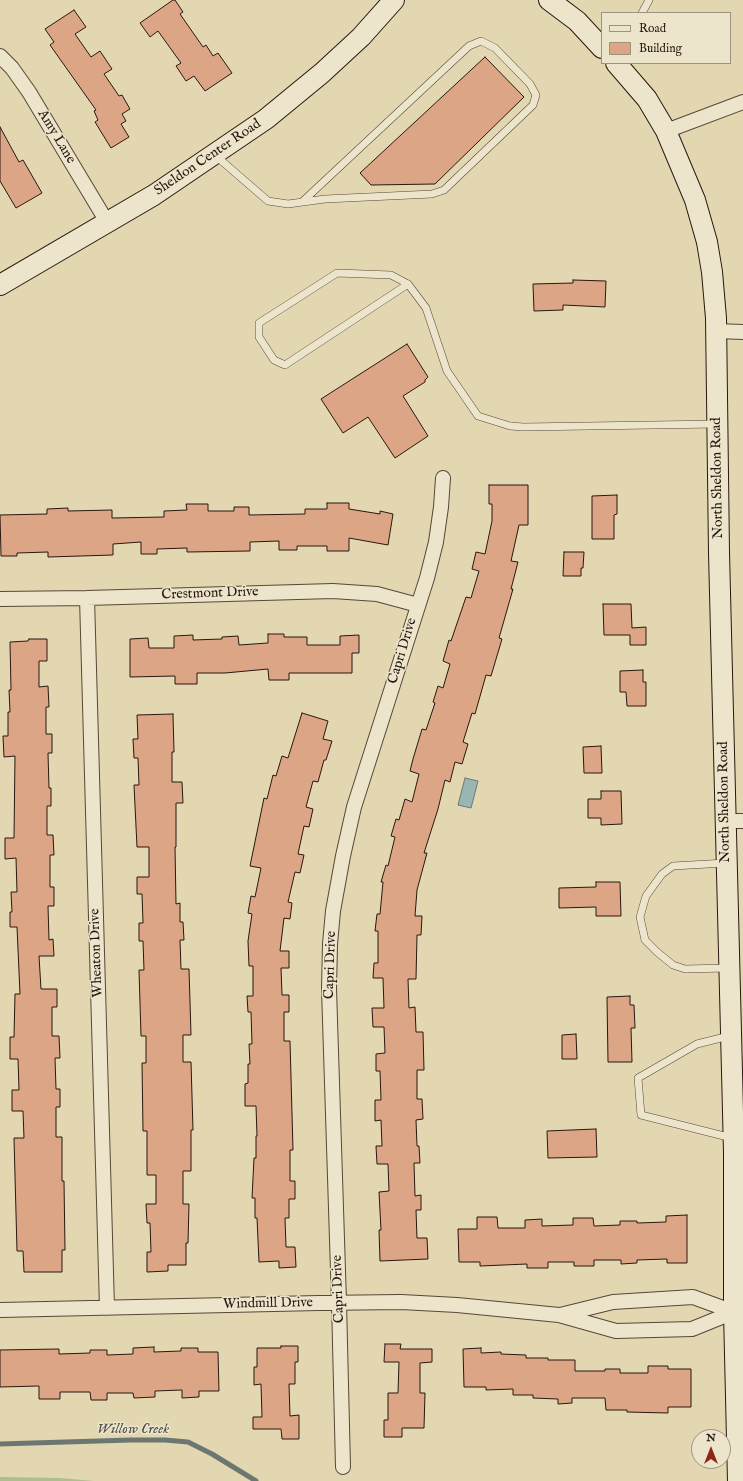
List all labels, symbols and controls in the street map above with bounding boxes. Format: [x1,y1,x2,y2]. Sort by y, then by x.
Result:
legend [601,12,731,64]
text: Road [639,21,666,36]
text: Building [639,41,682,56]
street label: Amy Lane [33,107,79,167]
street label: Sheldon Center Road [151,116,265,200]
street label: North Sheldon Road [709,417,727,539]
street label: Crestmont Drive [161,584,259,604]
street label: Capri Drive [385,616,421,686]
street label: North Sheldon Road [716,741,734,863]
street label: Wheaton Drive [87,908,107,998]
street label: Capri Drive [321,931,341,999]
street label: Capri Drive [329,1255,349,1323]
street label: Windmill Drive [223,1295,313,1313]
water label: Willow Creek [97,1421,169,1439]
north arrow [691,1429,731,1469]
text: N [706,1431,716,1445]

